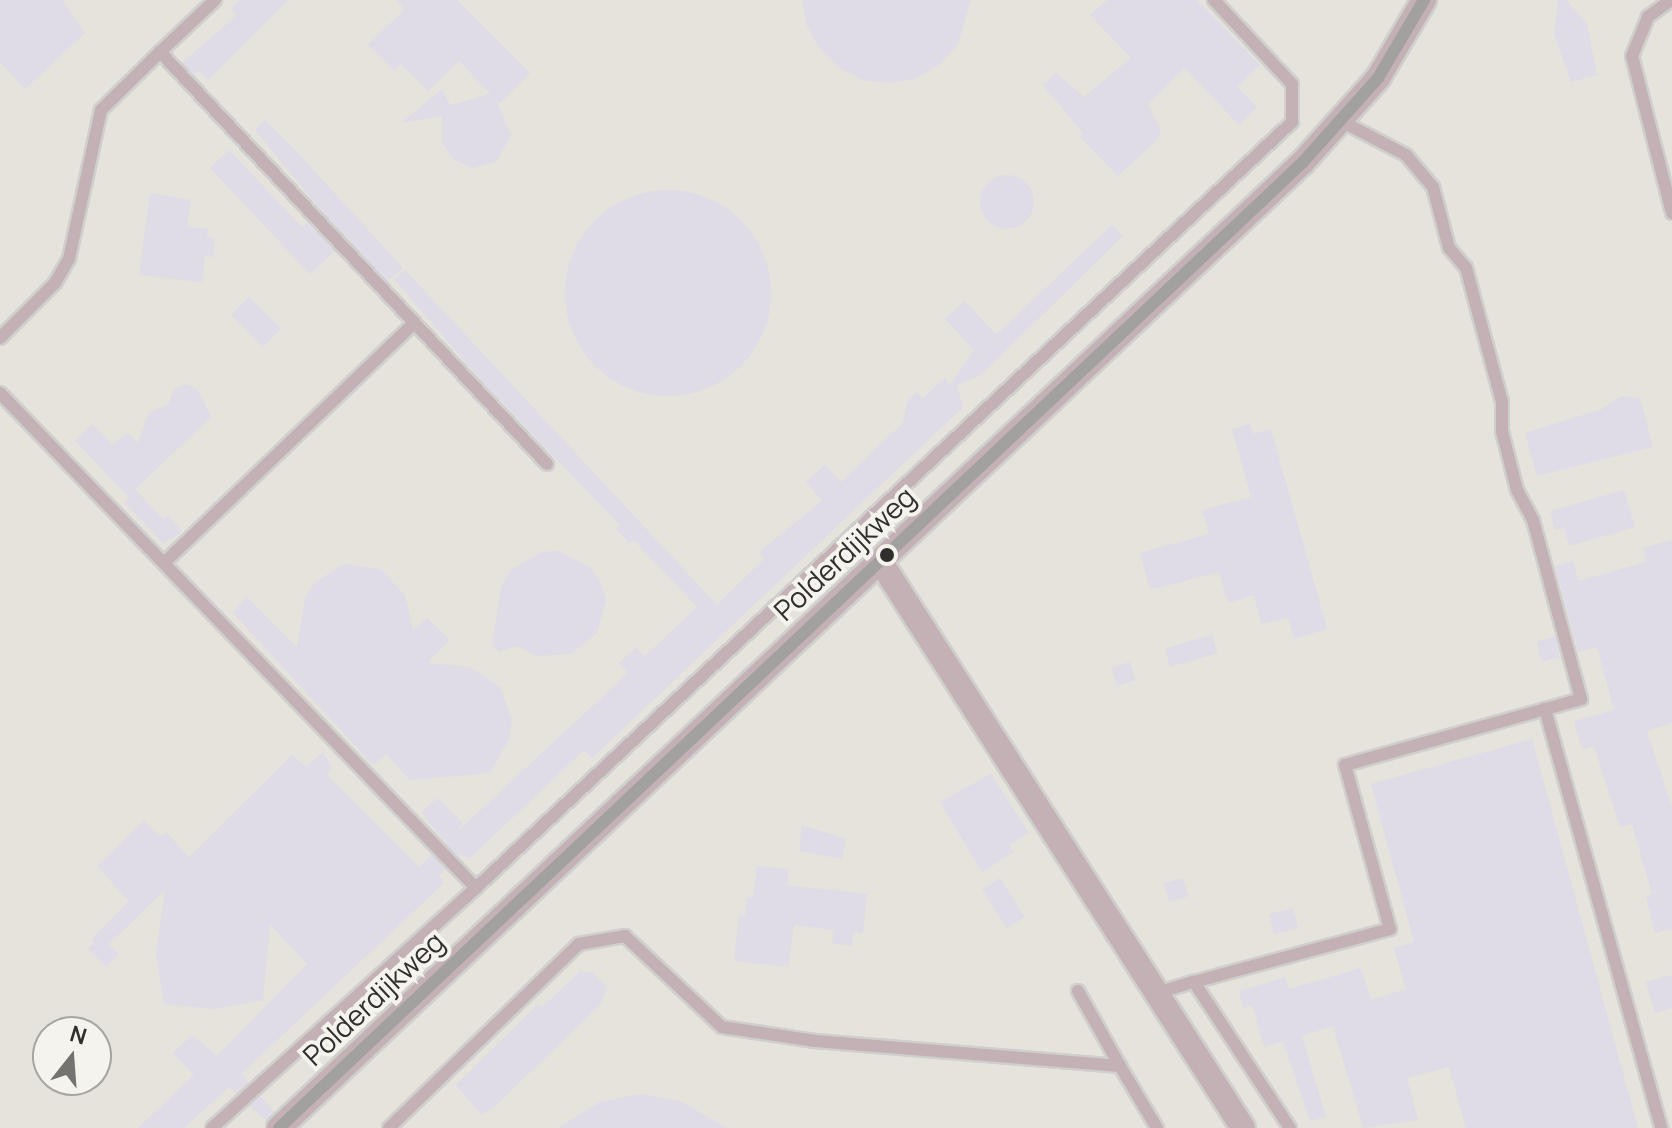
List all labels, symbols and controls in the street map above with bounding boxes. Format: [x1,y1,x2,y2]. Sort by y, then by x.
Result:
street label: Polderdijkweg [767,479,921,627]
unlabelled marker [879,547,895,563]
street label: Polderdijkweg [296,924,450,1072]
north arrow [32,1016,112,1096]
text: N [66,1018,90,1052]

